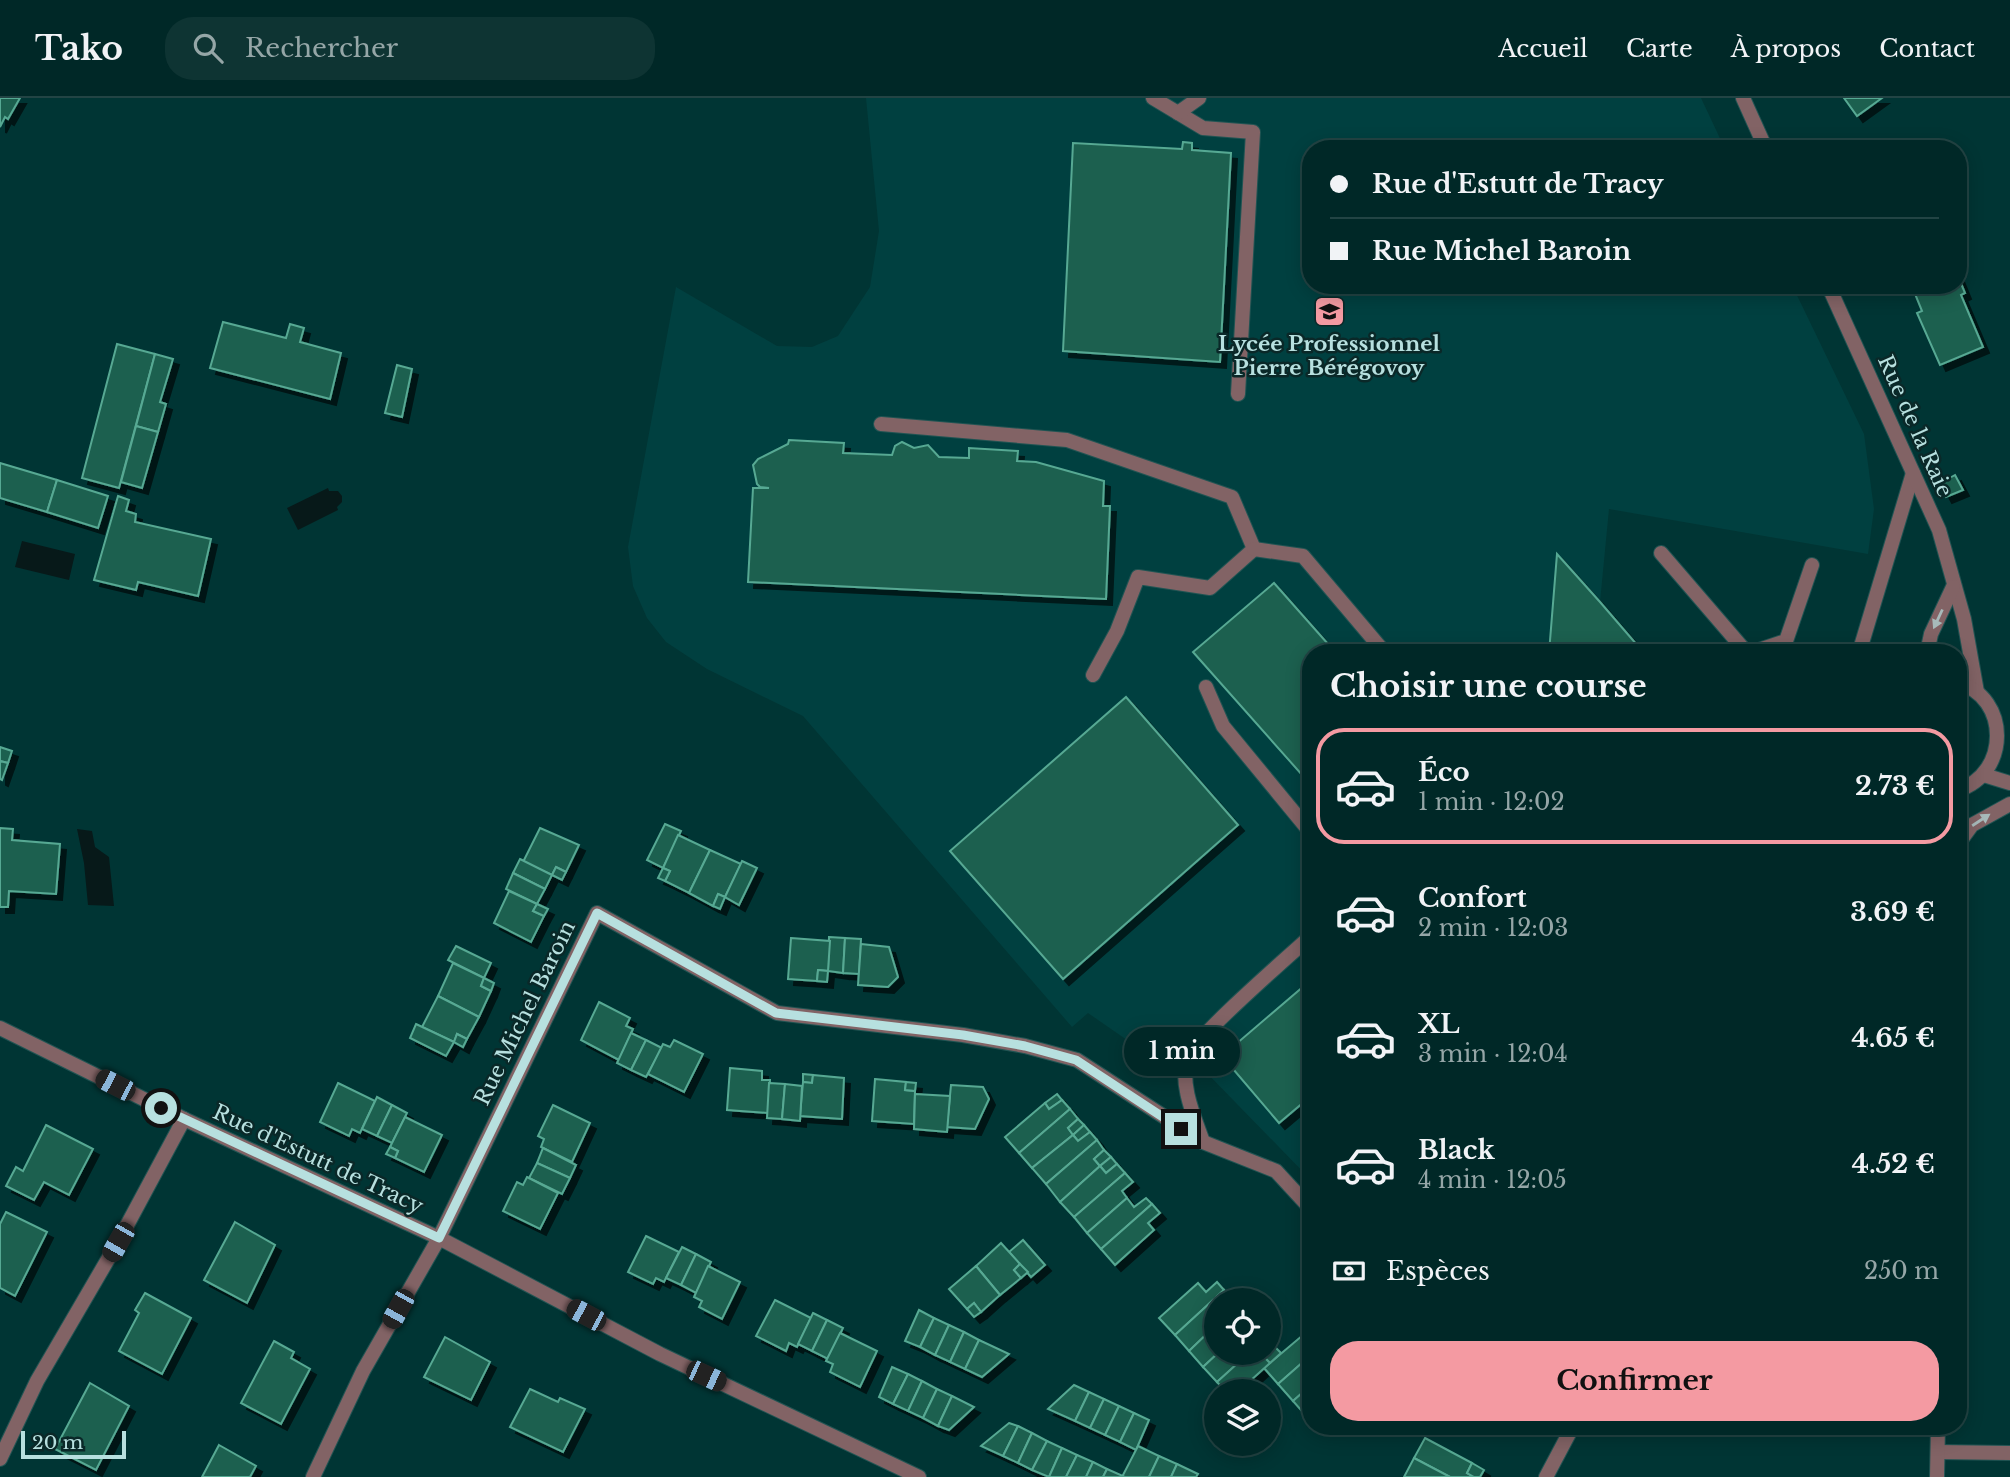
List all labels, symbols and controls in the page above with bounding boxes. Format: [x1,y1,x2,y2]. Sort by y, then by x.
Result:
search box [165,17,655,80]
text: Tako [35,28,123,69]
icon: search [189,29,227,67]
text: Rechercher [245,32,398,64]
text: Accueil [1498,34,1588,63]
text: Carte [1626,34,1693,63]
text: À propos [1731,34,1841,63]
text: Contact [1879,34,1975,63]
text: Rue d'Estutt de Tracy [1372,168,1664,200]
text: Rue Michel Baroin [1372,235,1631,267]
school or university icon: Lycée Professionnel Pierre Bérégovoy [1312,295,1346,329]
place label: Lycée Professionnel Pierre Bérégovoy [1218,331,1440,381]
street label: Rue de la Raie [1872,351,1958,501]
one-way arrow [1932,609,1944,629]
text: Choisir une course [1330,666,1647,706]
icon: car [1334,755,1397,818]
text: Éco [1418,756,1470,788]
text: 2.73 € [1855,770,1935,802]
text: 1 min · 12:02 [1418,788,1565,816]
one-way arrow [1971,814,1991,827]
icon: car [1334,881,1397,944]
text: Confort [1418,882,1527,914]
text: 3.69 € [1850,896,1935,928]
text: 2 min · 12:03 [1418,914,1568,942]
street label: Rue Michel Baroin [469,916,581,1110]
icon: car [1334,1007,1397,1070]
text: XL [1418,1008,1460,1040]
text: 4.65 € [1852,1022,1935,1054]
callout: 1 min [1123,1028,1239,1076]
text: 1 min [1149,1037,1215,1065]
text: 3 min · 12:04 [1418,1040,1568,1068]
car [92,1066,139,1104]
route start [145,1092,177,1124]
street label: Rue d'Estutt de Tracy [209,1099,428,1219]
route end [1165,1113,1197,1145]
icon: car [1334,1133,1397,1196]
text: Black [1418,1134,1495,1166]
text: 4.52 € [1852,1148,1935,1180]
text: 4 min · 12:05 [1418,1166,1567,1194]
car [99,1219,138,1265]
icon: cash [1330,1252,1368,1290]
text: Espèces [1386,1255,1490,1287]
text: 250 m [1864,1257,1939,1285]
car [379,1286,418,1332]
map controls [1204,1288,1281,1456]
button: locate [1204,1288,1281,1365]
car [563,1296,610,1334]
button: Confirmer [1330,1341,1939,1421]
car [683,1358,730,1394]
button: layers [1204,1379,1281,1456]
scale bar [21,1428,126,1460]
text: 20 m [32,1431,83,1454]

